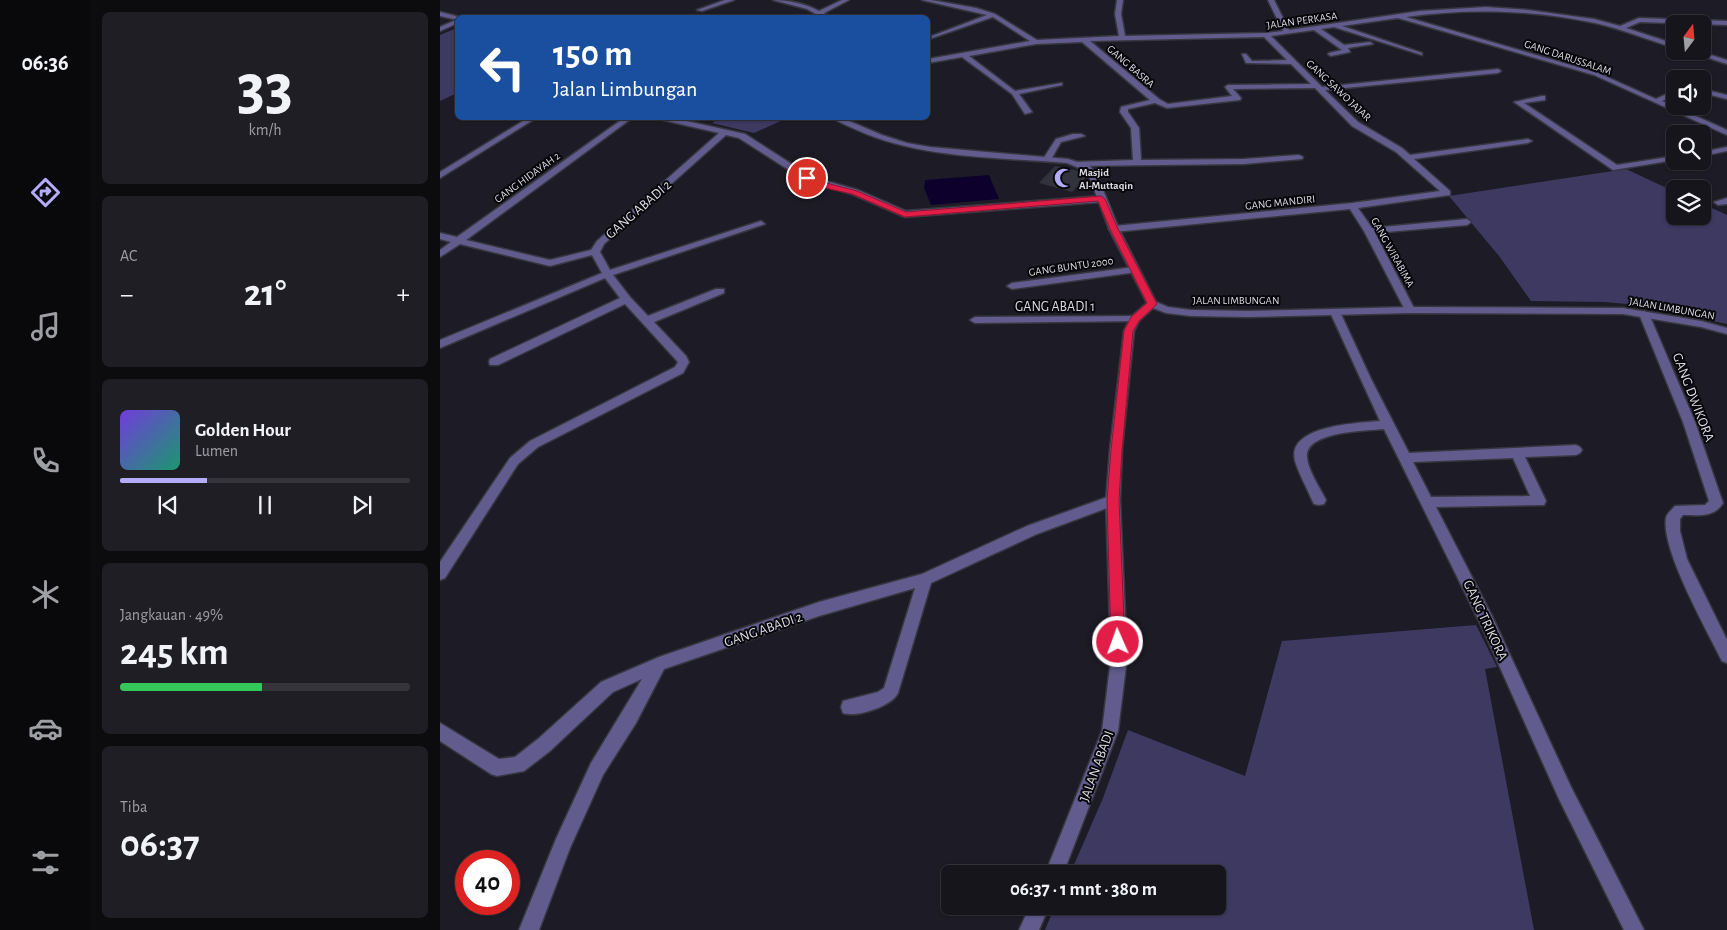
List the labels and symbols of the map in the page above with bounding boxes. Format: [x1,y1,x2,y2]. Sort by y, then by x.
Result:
street label: JALAN PERKASA [1266,10,1339,31]
north arrow [1666,15,1711,60]
street label: GANG DARUSSALAM [1523,38,1613,77]
street label: GANG BASRA [1105,43,1157,90]
street label: GANG SAWO JAJAR [1304,58,1373,123]
street label: GANG HIDAYAH 2 [493,150,562,205]
pin [786,157,828,199]
mosque icon: Masjid Al-Muttaqin [1053,167,1075,189]
place label: Masjid Al-Muttaqin [1079,167,1133,191]
street label: GANG ABADI 2 [603,178,674,242]
street label: GANG MANDIRI [1244,193,1316,212]
street label: GANG WIRABIMA [1369,216,1417,290]
street label: GANG BUNTU 2000 [1028,255,1114,278]
street label: JALAN LIMBUNGAN [1193,295,1279,306]
street label: JALAN LIMBUNGAN [1628,296,1716,321]
street label: GANG ABADI 1 [1015,300,1095,314]
street label: GANG DWIKORA [1670,351,1716,444]
street label: GANG TRIKORA [1460,578,1510,663]
street label: GANG ABADI 2 [722,610,804,650]
position arrow [1091,615,1143,667]
street label: JALAN ABADI [1078,729,1116,804]
speed limit sign: 40 [455,850,520,915]

